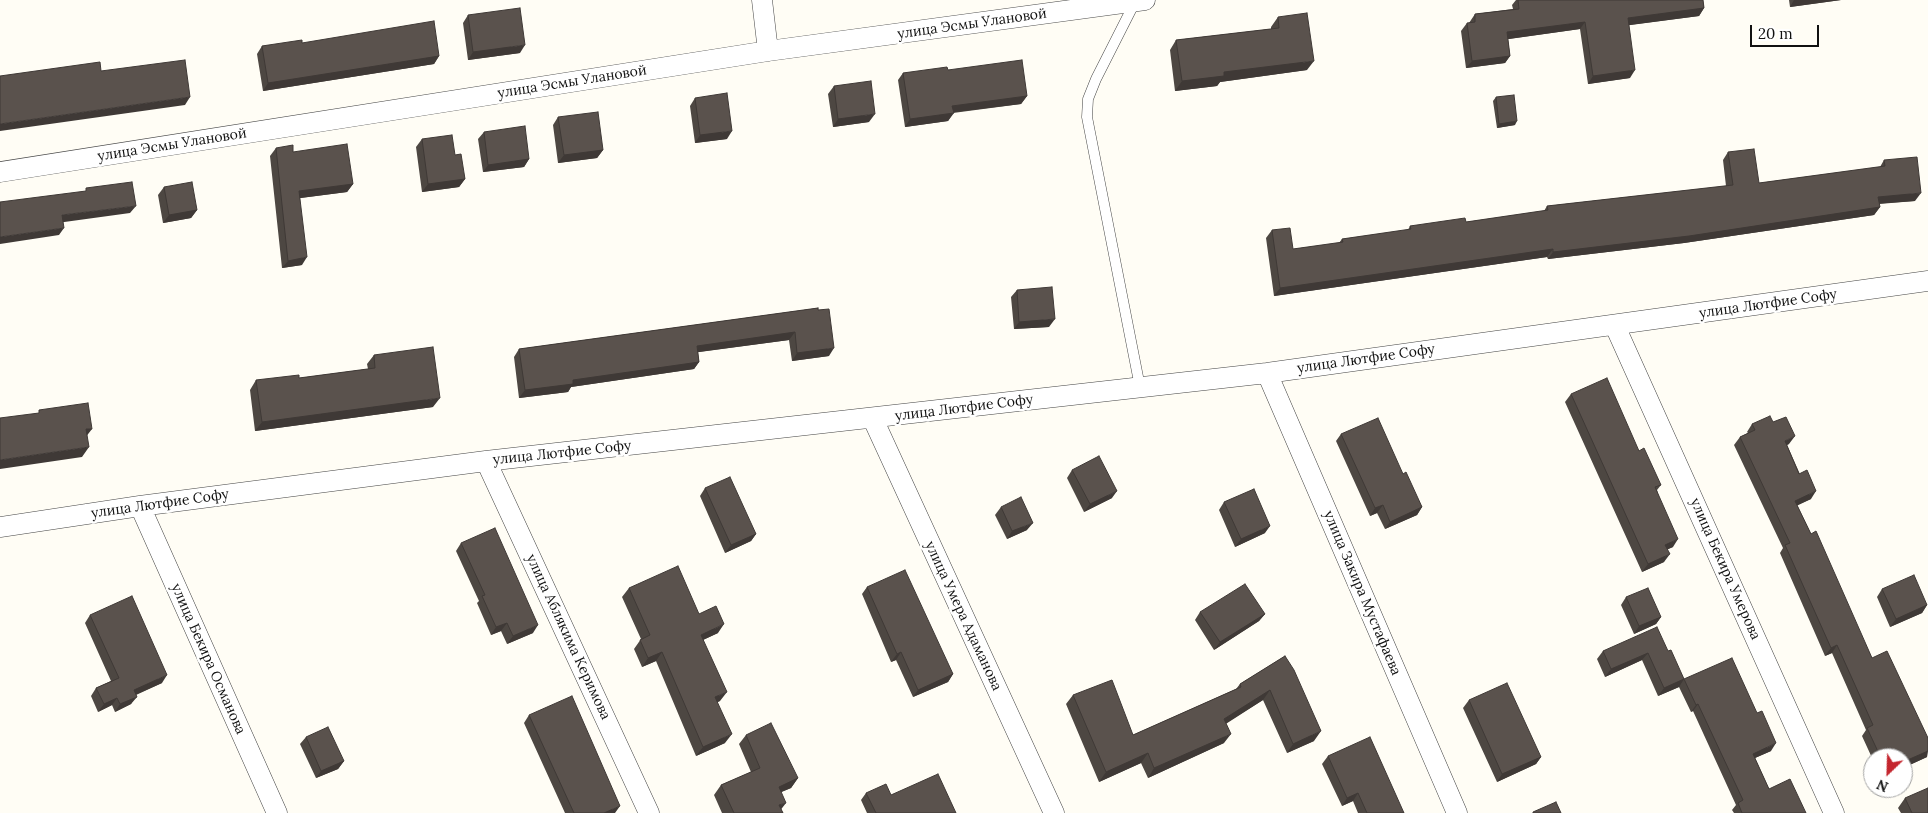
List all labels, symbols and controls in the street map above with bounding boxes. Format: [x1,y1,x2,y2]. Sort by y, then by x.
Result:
street label: улица Эсмы Улановой [896,5,1048,43]
scale bar [1753,15,1822,47]
text: 20 m [1758,24,1793,43]
street label: улица Эсмы Улановой [496,62,648,102]
street label: улица Эсмы Улановой [96,125,248,165]
street label: улица Лютфие Софу [1698,286,1838,322]
street label: улица Лютфие Софу [1296,341,1436,377]
street label: улица Лютфие Софу [894,391,1034,425]
street label: улица Лютфие Софу [492,437,632,469]
street label: улица Лютфие Софу [90,486,230,522]
street label: улица Бекира Умерова [1686,496,1764,642]
street label: улица Закира Мустафаева [1320,508,1404,678]
street label: улица Умера Адаманова [921,539,1005,693]
street label: улица Аблякима Керимова [522,551,614,723]
street label: улица Бекира Османова [167,581,249,737]
north arrow [1863,748,1913,798]
text: N [1874,775,1891,796]

